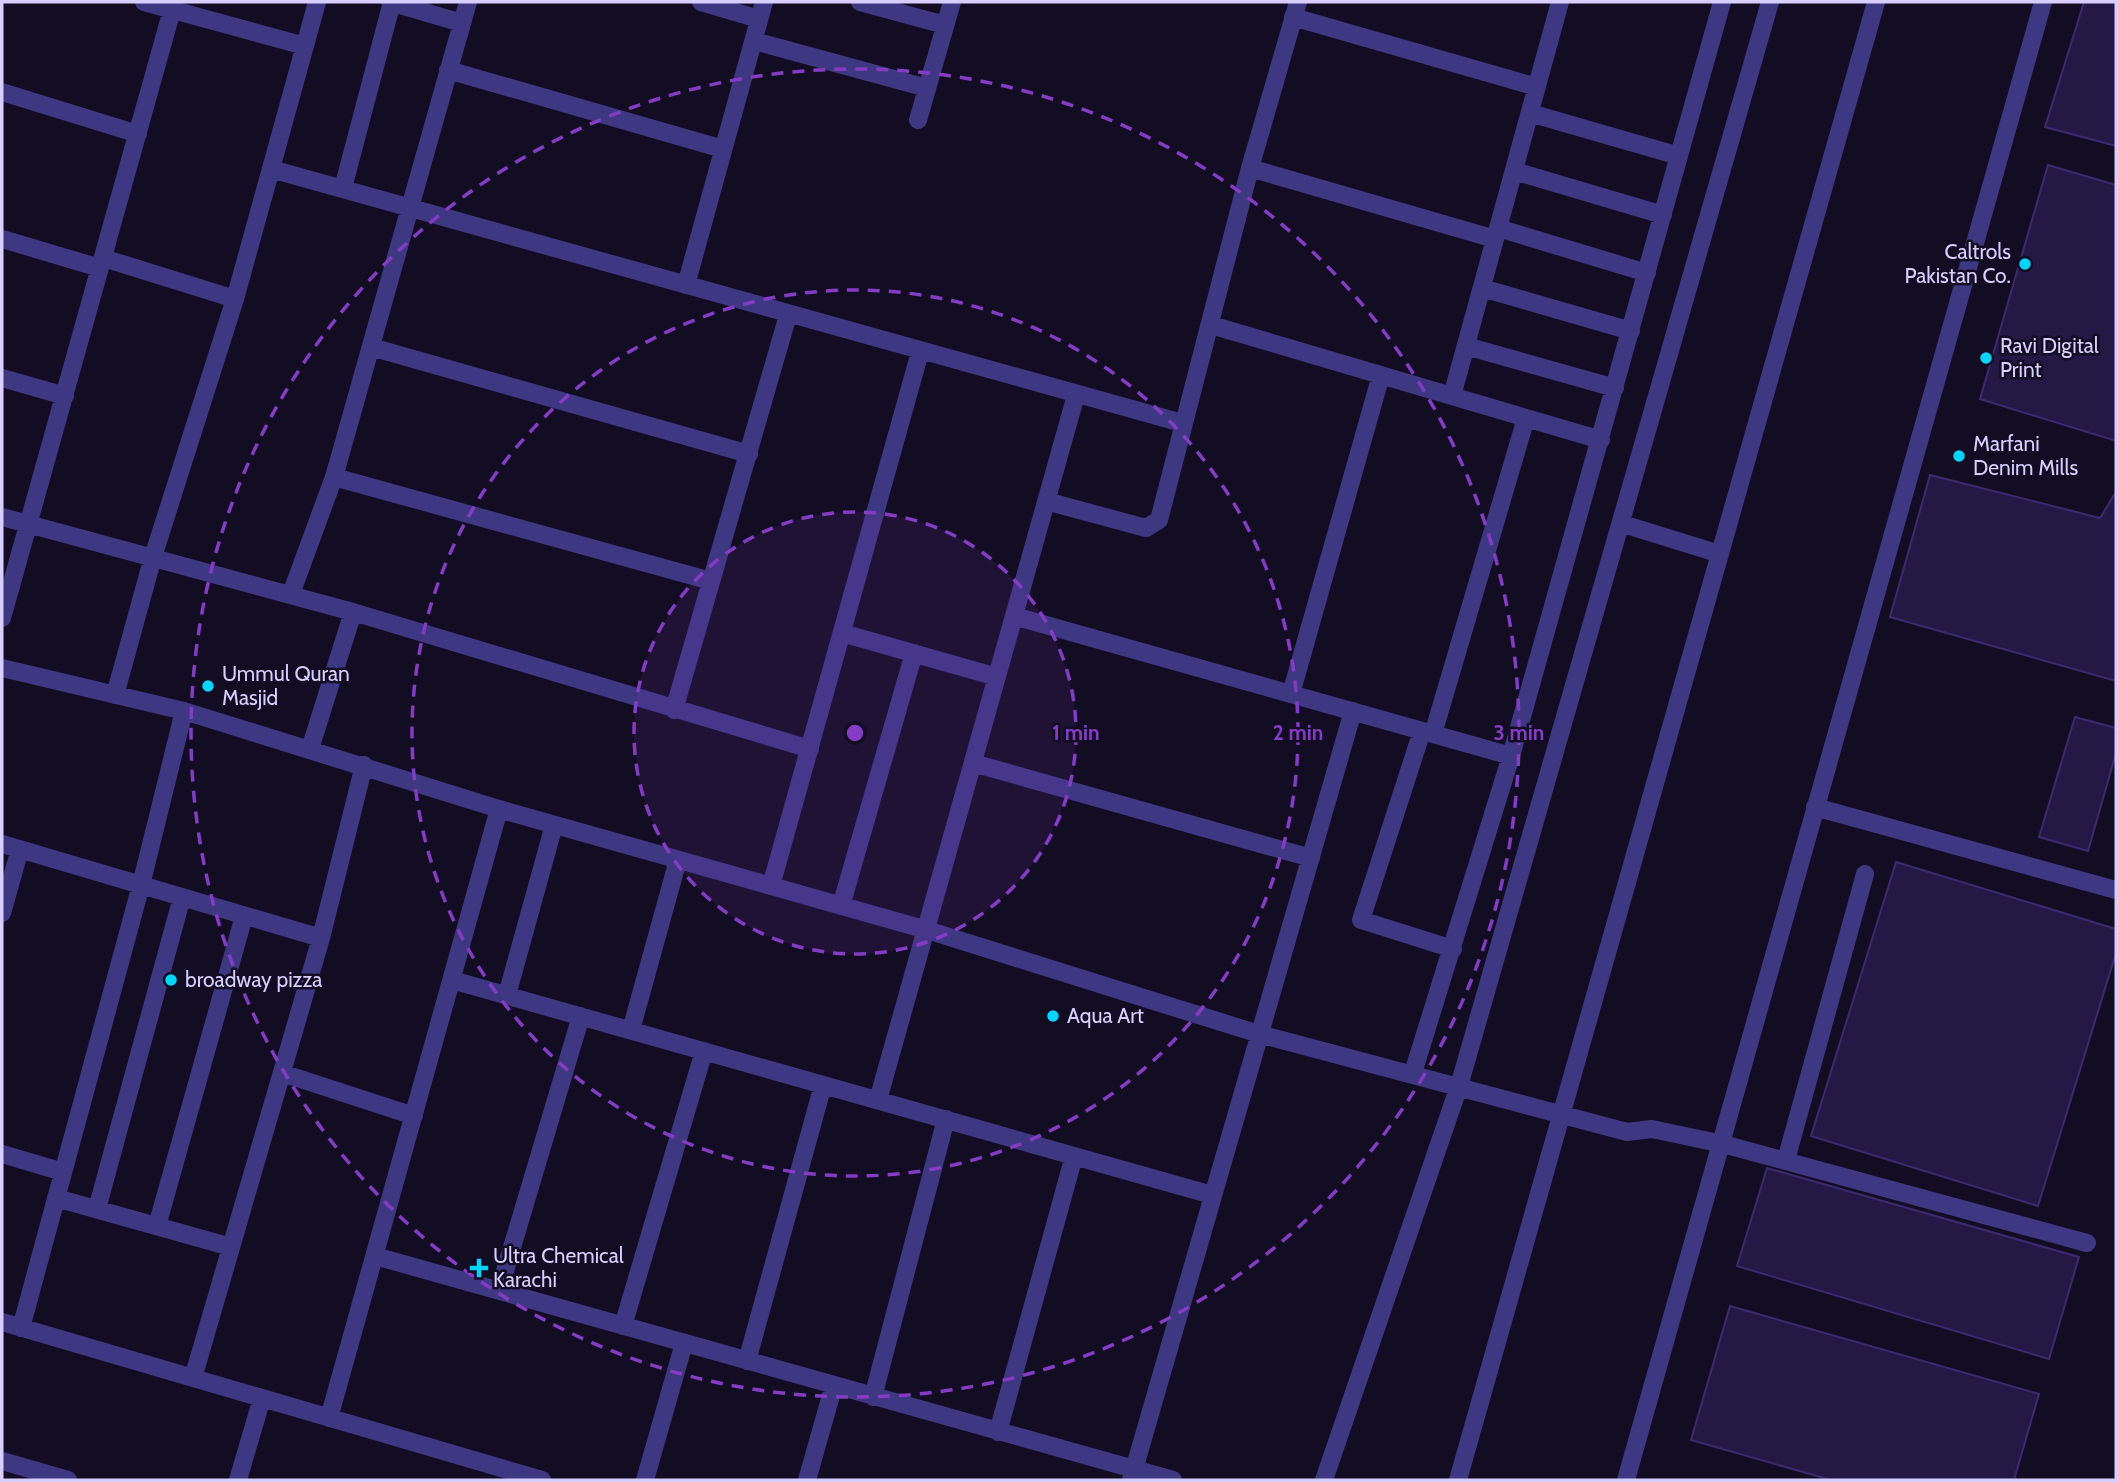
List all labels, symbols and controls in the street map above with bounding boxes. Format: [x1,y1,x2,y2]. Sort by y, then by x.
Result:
place label: Caltrols Pakistan Co. [1904,239,2011,288]
marker: Caltrols Pakistan Co. [2017,256,2033,272]
place label: Ravi Digital Print [2000,333,2099,382]
marker: Ravi Digital Print [1978,350,1994,366]
place label: Marfani Denim Mills [1973,431,2078,480]
marker: Marfani Denim Mills [1951,448,1967,464]
place label: Ummul Quran Masjid [222,661,350,711]
marker: Ummul Quran Masjid [200,678,216,694]
text: 1 min [1052,720,1100,745]
text: 2 min [1273,720,1323,745]
text: 3 min [1494,720,1544,745]
centre of rings [843,721,867,745]
place label: broadway pizza [185,967,322,992]
marker: broadway pizza [163,972,179,988]
place label: Aqua Art [1067,1003,1144,1028]
marker: Aqua Art [1045,1008,1061,1024]
place label: Ultra Chemical Karachi [493,1243,624,1292]
marker: Ultra Chemical Karachi [471,1260,487,1276]

